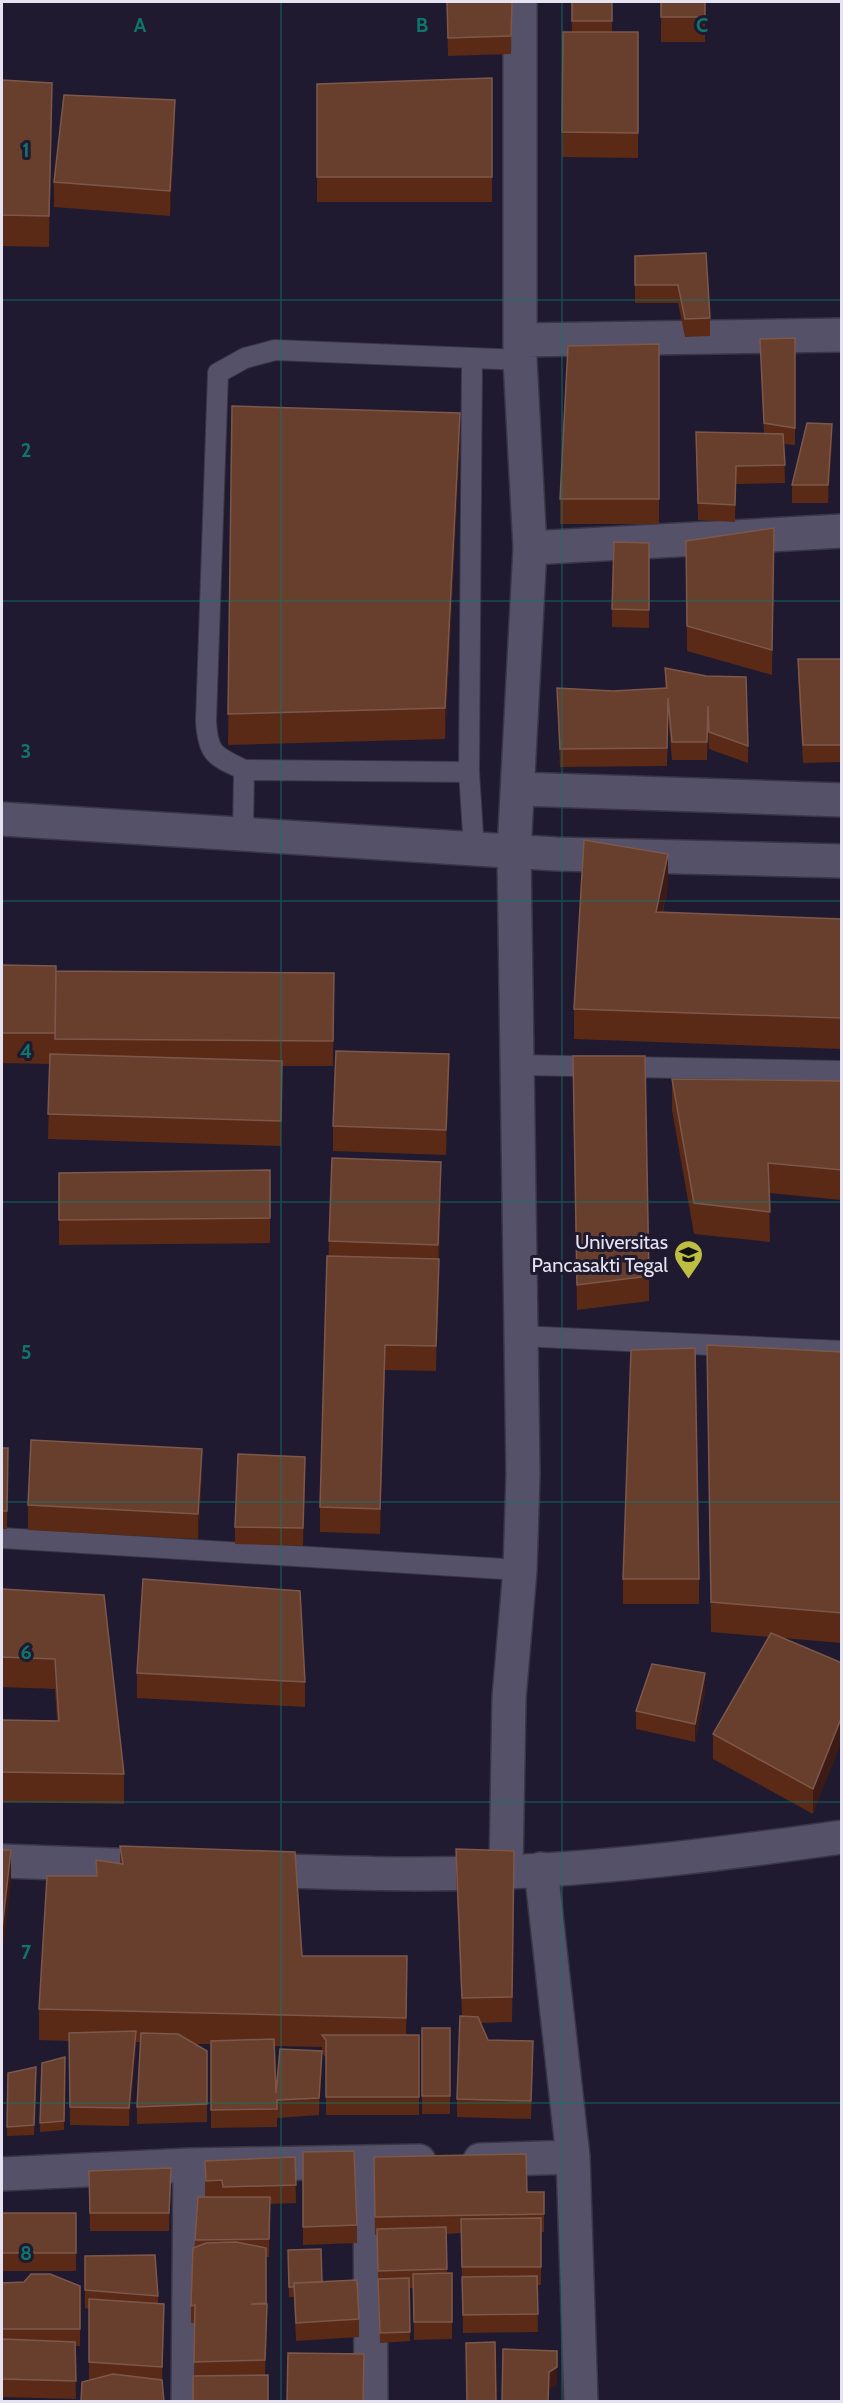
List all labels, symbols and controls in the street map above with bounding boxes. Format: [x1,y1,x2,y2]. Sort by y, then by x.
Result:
text: A [134,13,147,37]
text: B [416,13,428,37]
text: C [696,13,708,37]
text: 1 [22,138,30,162]
text: 2 [21,438,31,462]
text: 3 [21,739,31,763]
text: 4 [20,1039,32,1063]
place label: Universitas Pancasakti Tegal [531,1230,668,1277]
school or university icon: Universitas Pancasakti Tegal [673,1238,705,1280]
text: 5 [21,1340,31,1364]
text: 6 [20,1640,32,1664]
text: 7 [21,1940,32,1964]
text: 8 [20,2241,32,2265]

